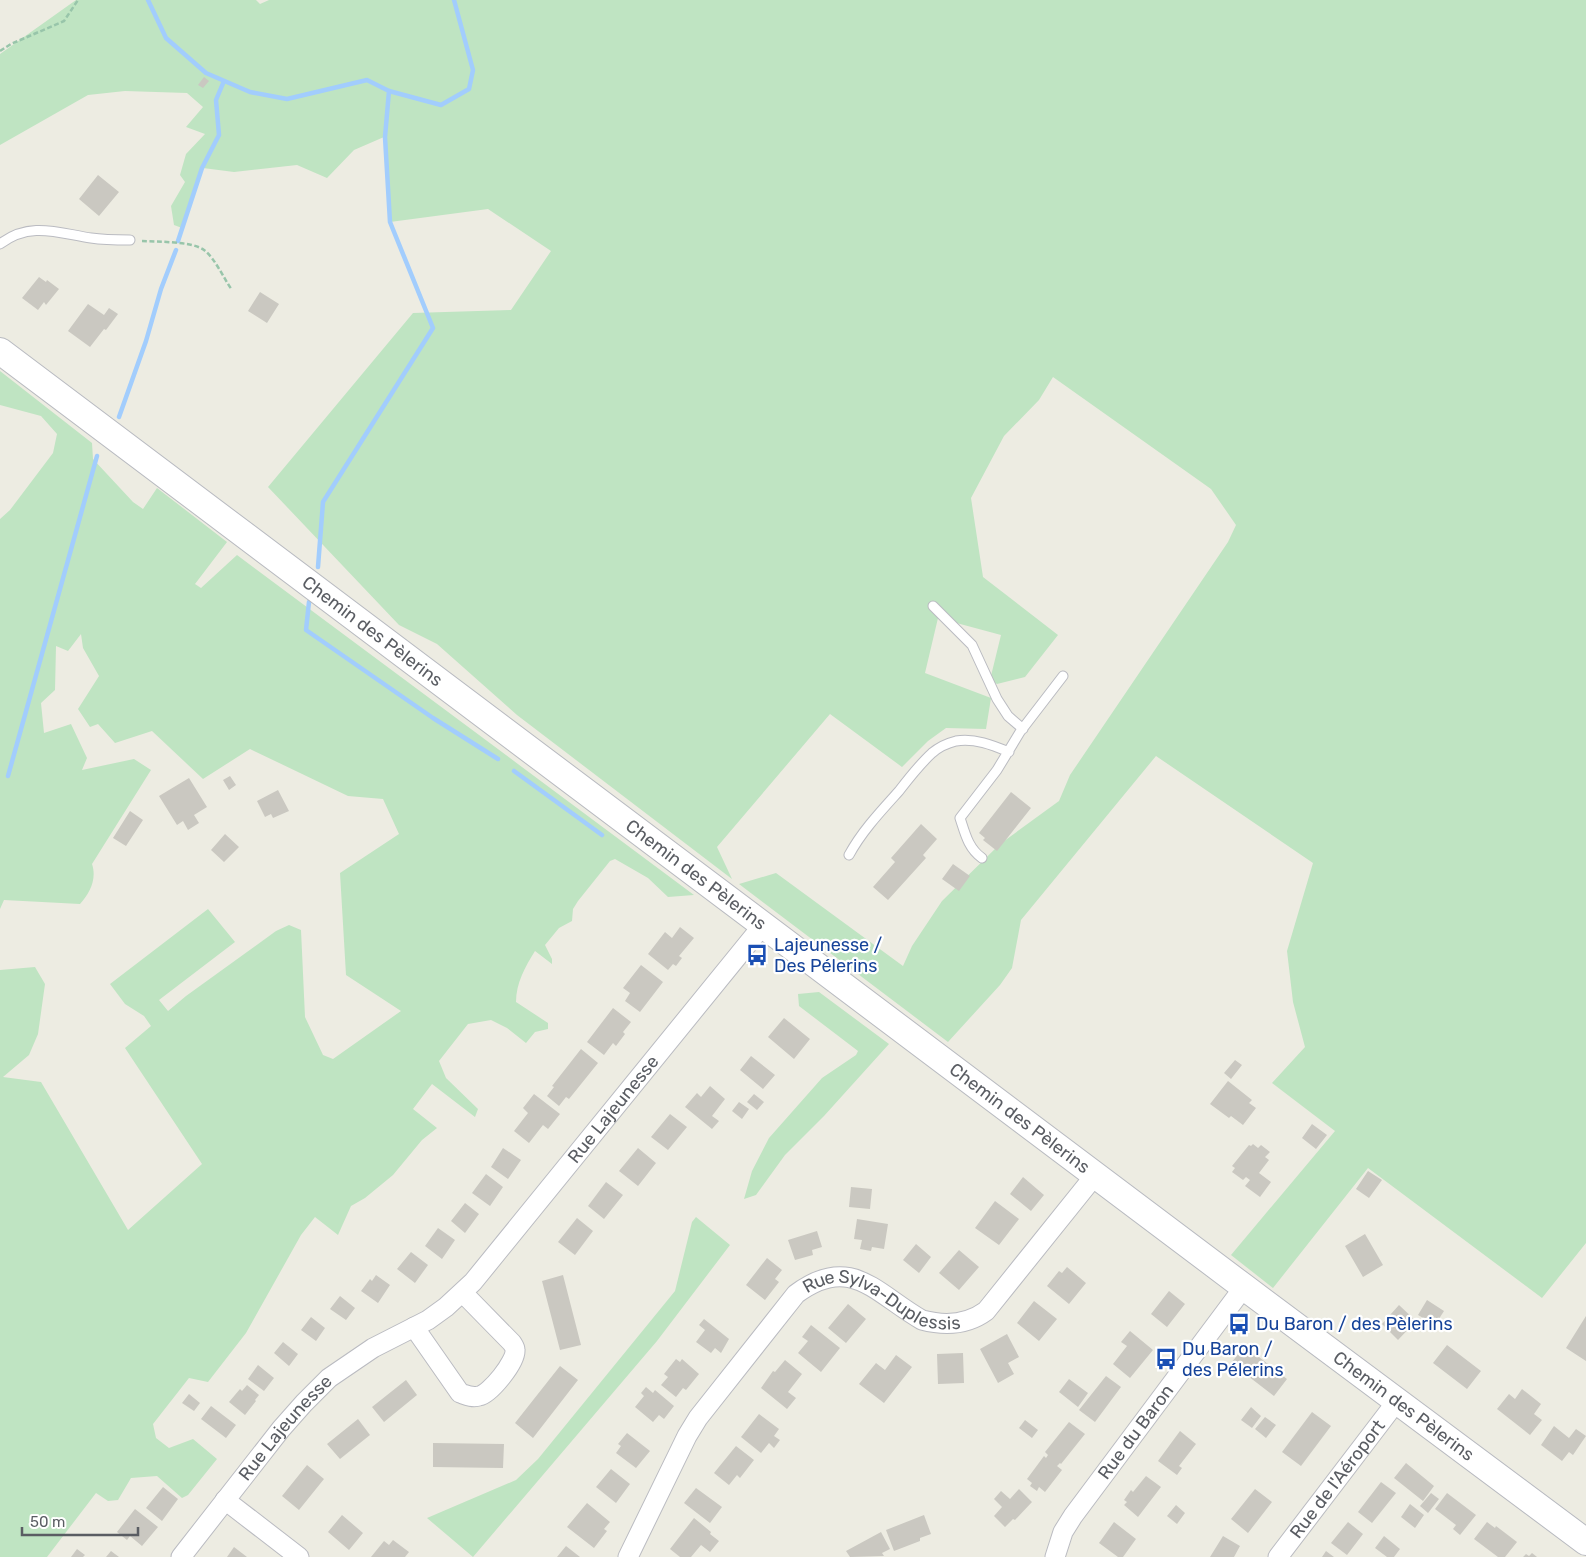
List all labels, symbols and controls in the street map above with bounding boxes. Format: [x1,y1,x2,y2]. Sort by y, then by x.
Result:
street label: Chemin des Pèlerins [298,571,447,691]
street label: Chemin des Pèlerins [621,815,771,935]
place label: Lajeunesse / Des Pélerins [774,934,883,977]
bus stop icon: Lajeunesse / Des Pélerins [744,942,770,968]
street label: Rue Lajeunesse [563,1051,664,1168]
street label: Chemin des Pèlerins [945,1058,1094,1178]
street label: Rue Sylva-Duplessis [799,1265,962,1335]
bus stop icon: Du Baron / des Pèlerins [1226,1311,1252,1337]
place label: Du Baron / des Pèlerins [1256,1313,1453,1335]
place label: Du Baron / des Pélerins [1182,1338,1284,1381]
bus stop icon: Du Baron / des Pélerins [1153,1346,1179,1372]
street label: Chemin des Pèlerins [1329,1346,1479,1466]
street label: Rue Lajeunesse [234,1370,337,1485]
street label: Rue du Baron [1093,1380,1178,1484]
street label: Rue de l'Aéroport [1285,1415,1390,1543]
scale bar [22,1504,139,1536]
text: 50 m [30,1513,65,1531]

